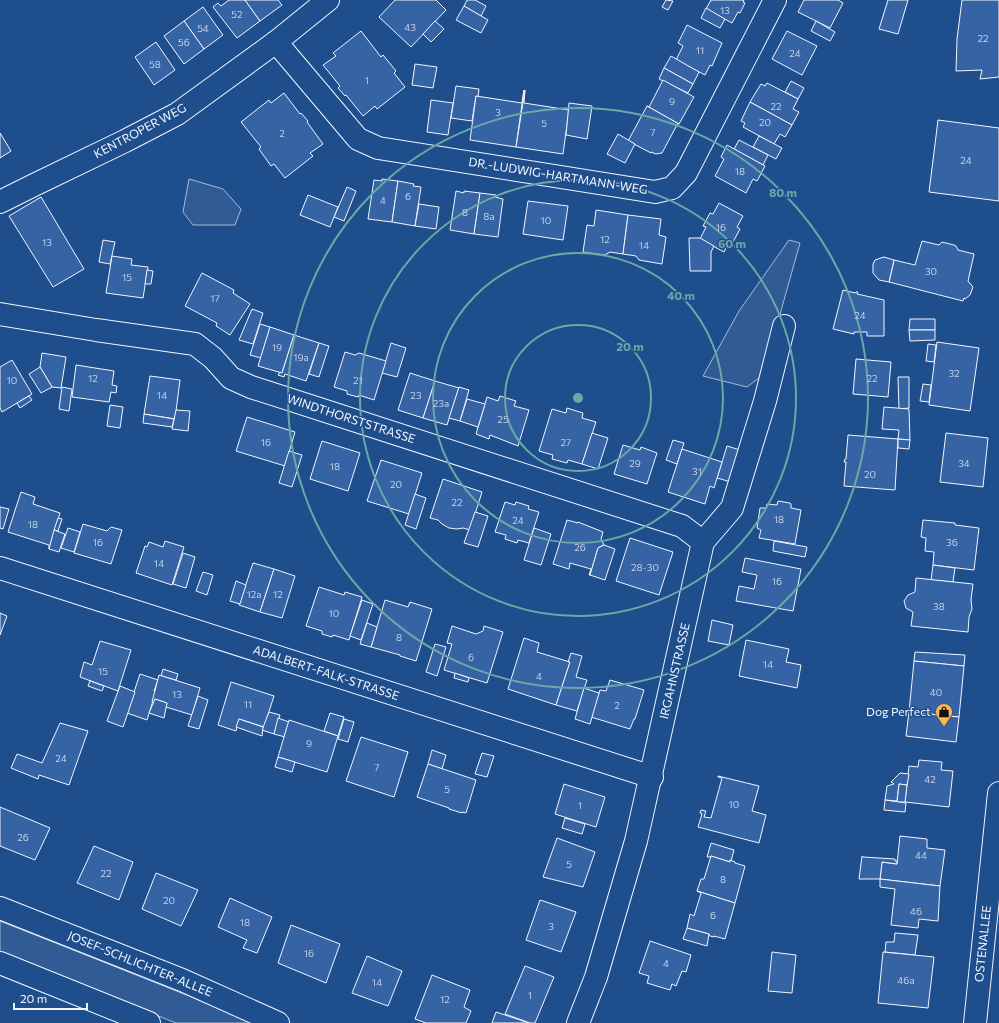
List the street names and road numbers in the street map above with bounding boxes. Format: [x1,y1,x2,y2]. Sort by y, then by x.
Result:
street label: KENTROPER WEG [91,100,188,160]
street label: DR.-LUDWIG-HARTMANN-WEG [468,154,649,196]
street label: WINDTHORSTSTRASSE [285,391,417,445]
street label: IRGAHNSTRASSE [656,621,692,720]
street label: ADALBERT-FALK-STRASSE [251,642,401,702]
street label: OSTENALLEE [971,905,993,983]
street label: JOSEF-SCHLICHTER-ALLEE [66,928,215,999]

